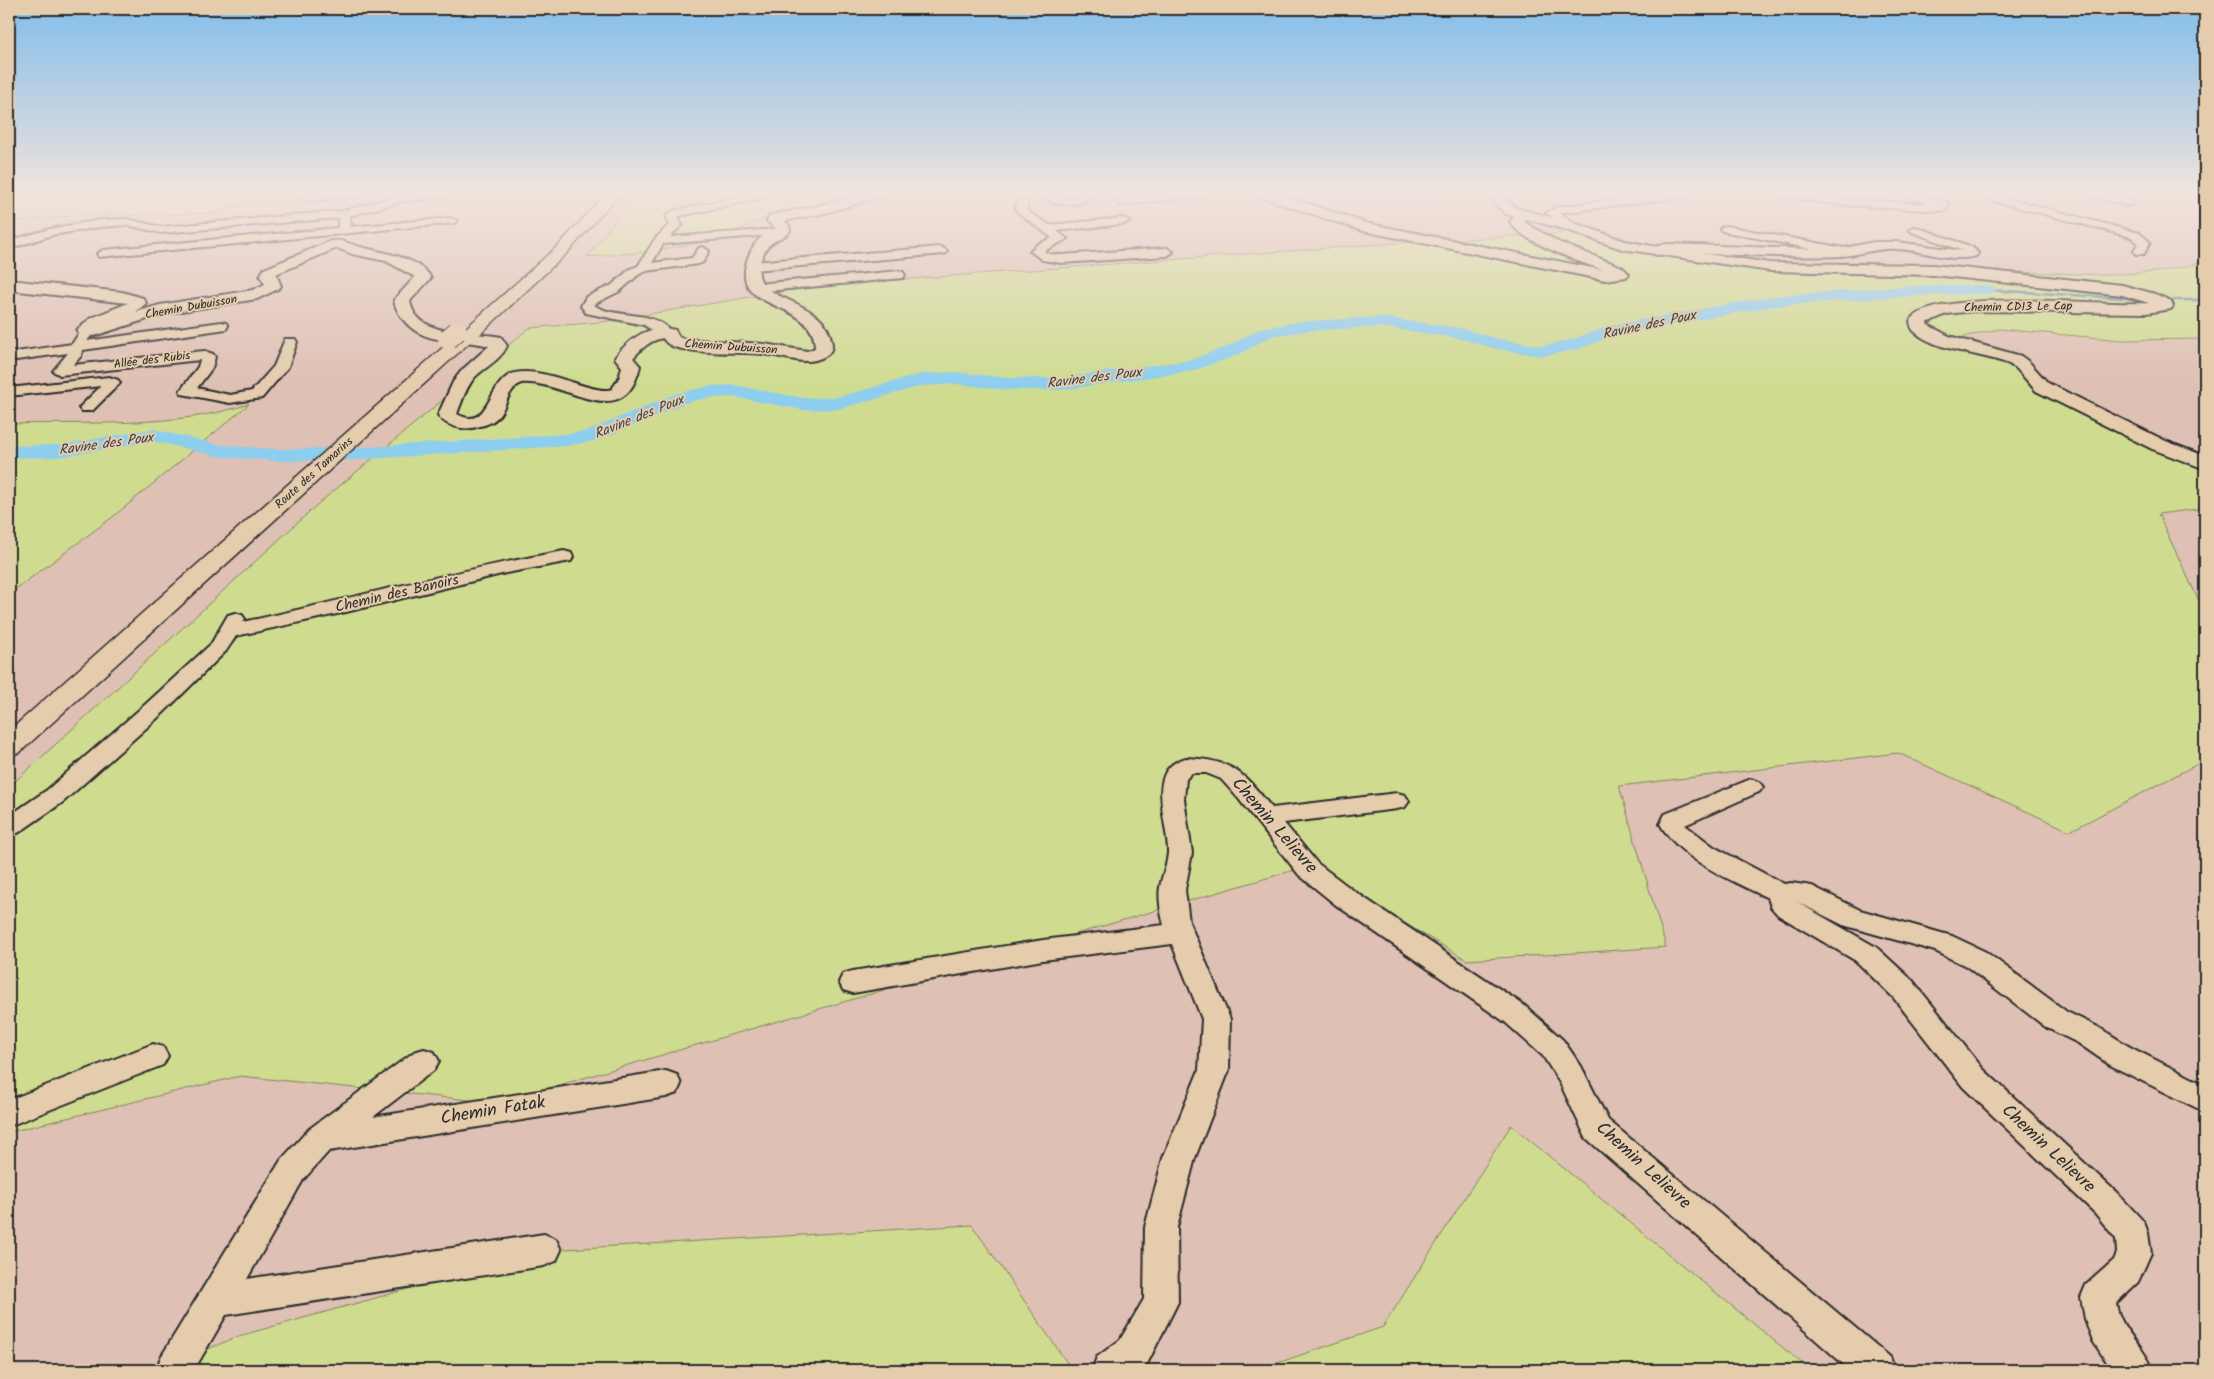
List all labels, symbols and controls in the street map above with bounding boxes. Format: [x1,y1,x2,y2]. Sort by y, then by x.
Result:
street label: Chemin Dubuisson [143,290,239,324]
street label: Chemin CD13 Le Cap [1964,297,2073,317]
water label: Ravine des Poux [1600,304,1700,346]
street label: Chemin Dubuisson [684,334,778,360]
street label: Allée des Rubis [113,346,191,374]
water label: Ravine des Poux [1046,361,1144,395]
water label: Ravine des Poux [591,388,689,445]
water label: Ravine des Poux [57,426,157,461]
street label: Route des Tamarins [271,432,357,514]
street label: Chemin des Banoirs [333,568,462,620]
street label: Chemin Lelievre [1224,771,1324,881]
street label: Chemin Fatak [439,1088,548,1134]
street label: Chemin Lelievre [1994,1097,2102,1201]
street label: Chemin Lelievre [1589,1115,1697,1217]

